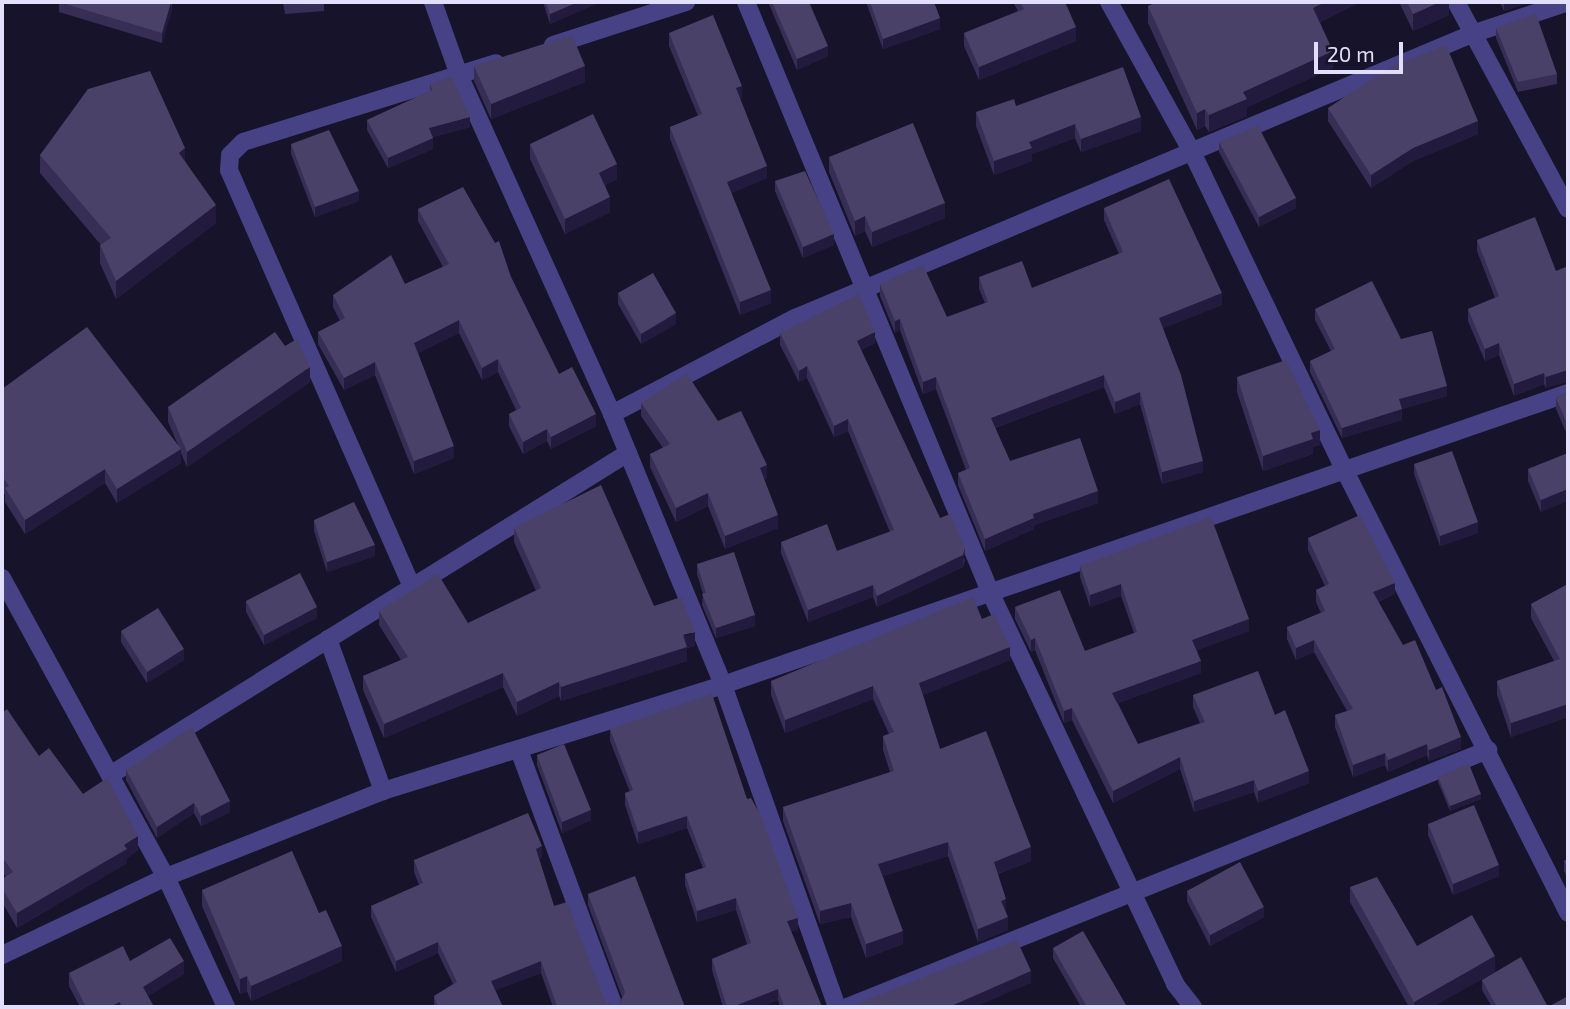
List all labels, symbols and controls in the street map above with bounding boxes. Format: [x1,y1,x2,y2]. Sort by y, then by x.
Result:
scale bar [1318,28,1407,72]
text: 20 m [1327,41,1375,66]

